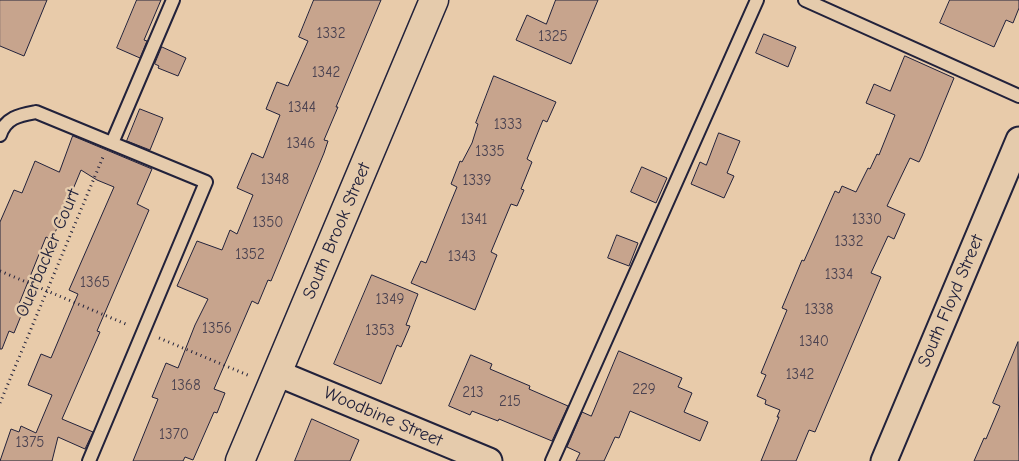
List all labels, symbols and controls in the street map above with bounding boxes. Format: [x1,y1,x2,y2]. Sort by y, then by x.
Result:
house number: 1332 [317,25,345,43]
house number: 1325 [538,28,568,46]
house number: 1342 [312,64,340,82]
house number: 1344 [288,99,316,117]
house number: 1333 [494,116,522,134]
house number: 1346 [287,135,315,153]
house number: 1335 [475,143,505,161]
street label: South Brook Street [298,159,376,303]
house number: 1348 [261,171,289,189]
house number: 1339 [462,172,492,190]
street label: Ouerbacker Court [11,186,85,320]
house number: 1341 [461,211,487,229]
house number: 1330 [852,211,882,229]
house number: 1350 [253,214,283,232]
street label: South Floyd Street [913,232,989,370]
house number: 1332 [835,233,863,251]
house number: 1352 [235,246,265,264]
house number: 1343 [448,248,476,266]
house number: 1334 [825,266,853,284]
house number: 1365 [80,274,110,292]
house number: 1349 [376,291,404,309]
house number: 1338 [805,301,833,319]
house number: 1356 [202,320,232,338]
house number: 1353 [365,322,395,340]
house number: 1340 [799,333,829,351]
house number: 1342 [786,366,814,384]
house number: 1368 [171,377,201,395]
house number: 229 [632,381,656,399]
street label: Woodbine Street [320,382,446,452]
house number: 213 [462,384,484,402]
house number: 215 [499,393,521,411]
house number: 1370 [159,426,189,444]
house number: 1375 [16,434,44,452]

